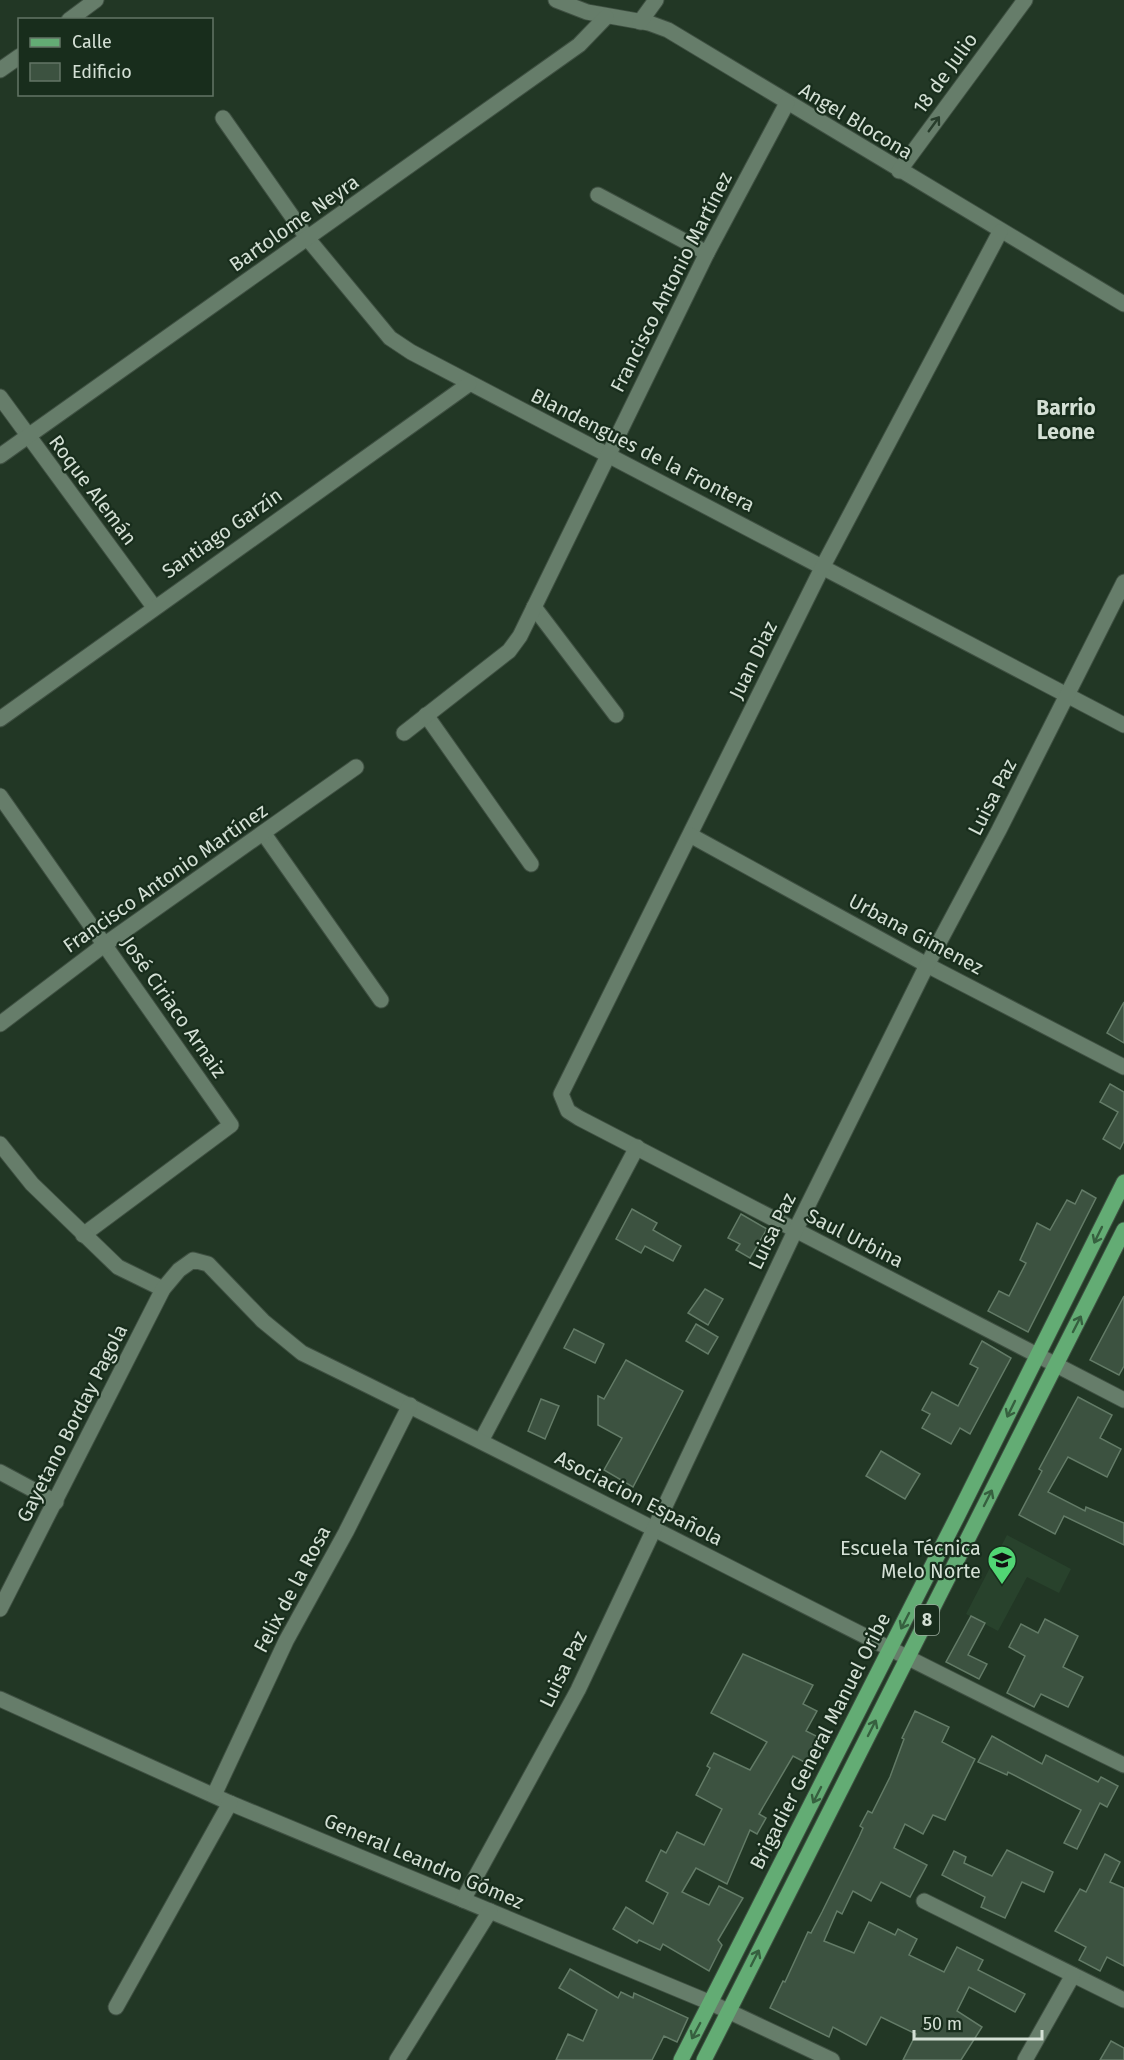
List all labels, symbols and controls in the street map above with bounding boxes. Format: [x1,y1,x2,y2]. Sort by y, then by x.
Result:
legend [18,18,213,96]
street label: 18 de Julio [908,28,982,118]
text: Calle [72,31,112,53]
text: Edificio [72,61,132,83]
street label: Angel Blocona [795,78,917,164]
one-way arrow [928,117,940,133]
street label: Francisco Antonio Martínez [605,168,737,396]
street label: Bartolome Neyra [225,169,363,277]
street label: Blandengues de la Frontera [527,383,759,517]
district label: Barrio Leone [1036,395,1096,445]
street label: Roque Alemán [44,430,142,550]
street label: Santiago Garzín [157,483,287,583]
street label: Juan Diaz [724,617,782,703]
street label: Luisa Paz [963,755,1022,839]
street label: Francisco Antonio Martínez [58,798,272,958]
street label: Urbana Gimenez [845,888,988,980]
street label: José Ciriaco Arnaiz [116,932,232,1082]
street label: Luisa Paz [743,1188,801,1273]
street label: Saul Urbina [802,1203,908,1273]
one-way arrow [1092,1225,1103,1243]
one-way arrow [1071,1316,1083,1334]
street label: Gayetano Borday Pagola [12,1320,132,1526]
one-way arrow [1005,1400,1017,1418]
street label: Asociacion Española [551,1445,727,1551]
one-way arrow [983,1489,995,1507]
street label: Felix de la Rosa [249,1522,335,1656]
place label: Escuela Técnica Melo Norte [840,1536,981,1583]
school or university icon: Escuela Técnica Melo Norte [986,1544,1018,1586]
road number: 8 [915,1605,939,1635]
street label: Brigadier General Manuel Oribe [745,1609,895,1873]
one-way arrow [899,1612,911,1629]
street label: Luisa Paz [534,1626,592,1711]
one-way arrow [867,1720,878,1738]
one-way arrow [810,1786,822,1804]
street label: General Leandro Gómez [320,1808,528,1914]
one-way arrow [750,1950,762,1968]
scale bar [914,2003,1042,2041]
text: 50 m [923,2013,962,2035]
one-way arrow [690,2022,701,2040]

